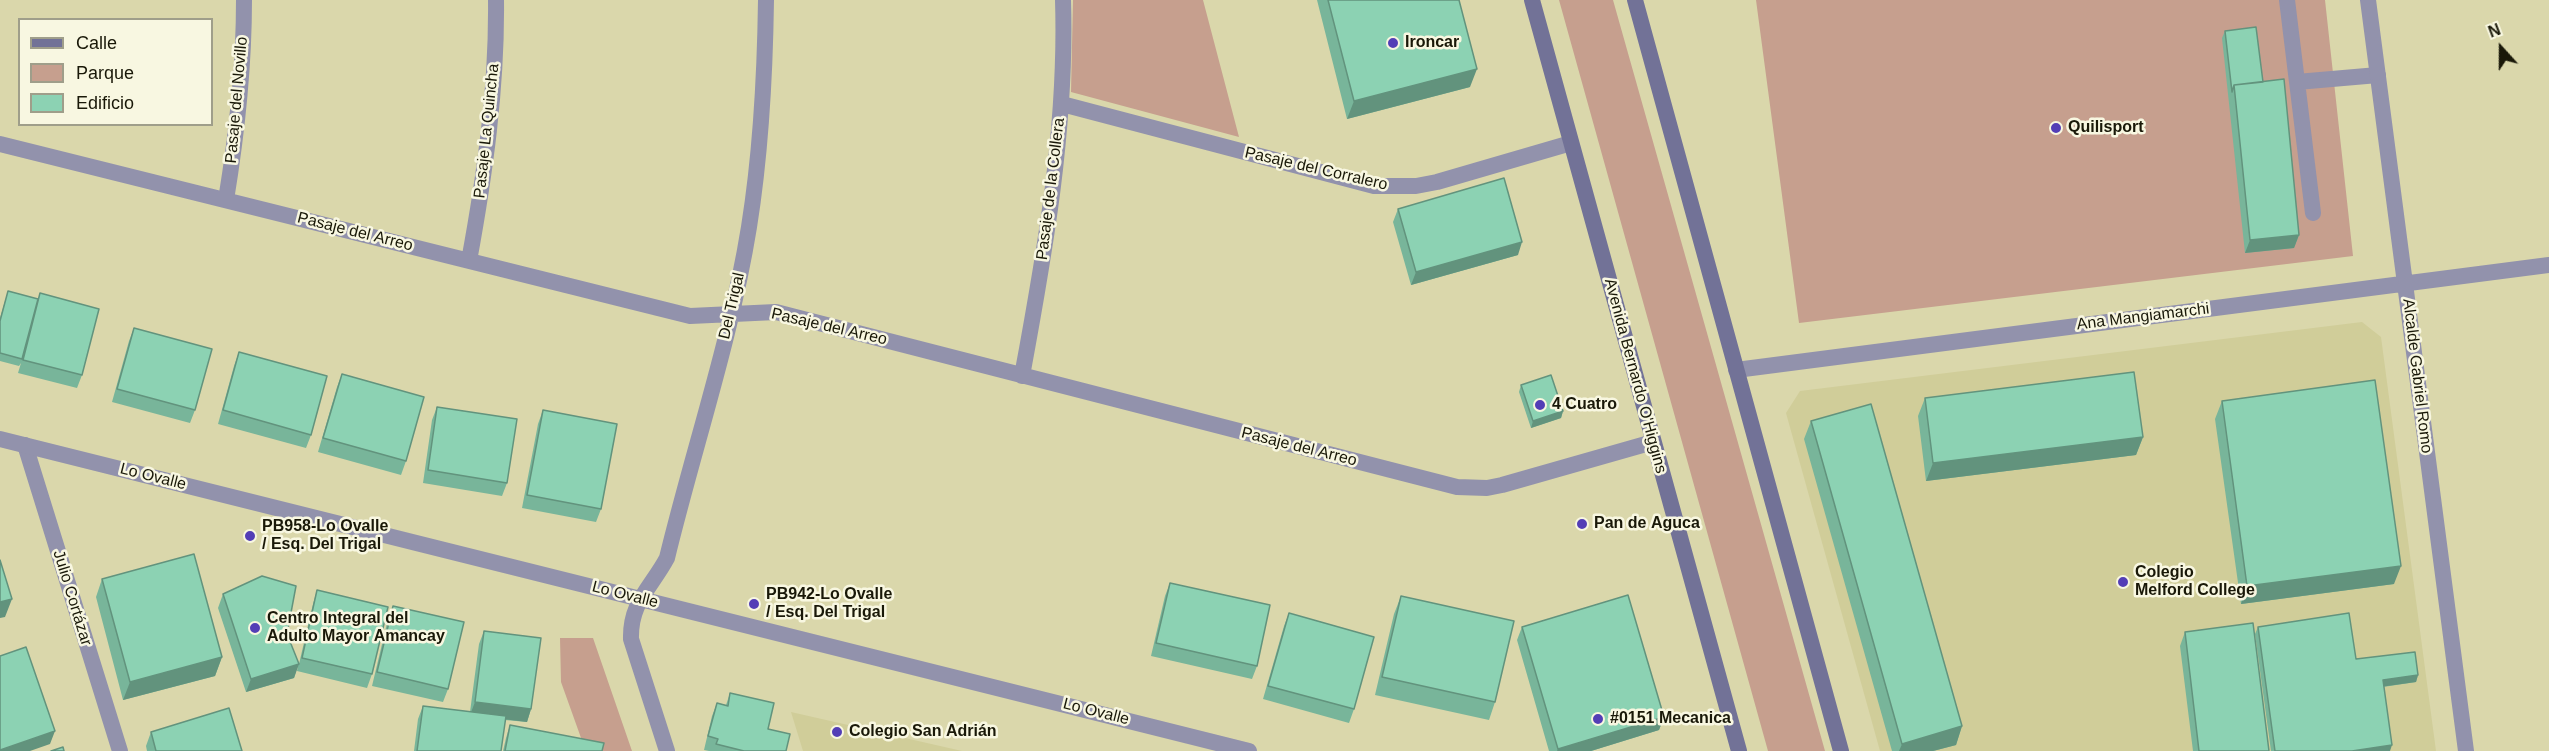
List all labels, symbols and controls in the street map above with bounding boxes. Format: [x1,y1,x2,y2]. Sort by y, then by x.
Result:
legend [18,18,213,126]
north arrow [2471,18,2531,78]
text: N [2486,21,2503,41]
text: Calle [76,33,117,53]
place label: Ironcar [1405,33,1459,53]
street label: Pasaje del Novillo [222,36,252,164]
marker: Ironcar [1386,36,1400,50]
text: Parque [76,63,134,83]
street label: Pasaje La Quincha [470,63,504,199]
text: Edificio [76,93,134,113]
street label: Pasaje de la Collera [1033,117,1069,261]
place label: Quilisport [2068,118,2144,138]
marker: Quilisport [2049,121,2063,135]
street label: Pasaje del Corralero [1243,143,1389,195]
street label: Pasaje del Arreo [295,208,415,256]
street label: Del Trigal [715,271,749,341]
street label: Avenida Bernardo O'Higgins [1600,276,1670,476]
street label: Alcalde Gabriel Romo [2398,298,2436,454]
street label: Ana Mangiamarchi [2076,299,2210,335]
street label: Pasaje del Arreo [769,304,889,350]
place label: 4 Cuatro [1552,395,1617,415]
marker: 4 Cuatro [1533,398,1547,412]
street label: Pasaje del Arreo [1239,423,1359,471]
street label: Lo Ovalle [118,460,188,494]
place label: Pan de Aguca [1594,514,1700,534]
place label: PB958-Lo Ovalle / Esq. Del Trigal [262,517,388,555]
marker: Pan de Aguca [1575,517,1589,531]
marker: PB958-Lo Ovalle / Esq. Del Trigal [243,529,257,543]
street label: Julio Cortázar [48,548,96,648]
place label: Colegio Melford College [2135,563,2255,601]
marker: Colegio Melford College [2116,575,2130,589]
street label: Lo Ovalle [590,578,660,612]
place label: PB942-Lo Ovalle / Esq. Del Trigal [766,585,892,623]
marker: PB942-Lo Ovalle / Esq. Del Trigal [747,597,761,611]
place label: Centro Integral del Adulto Mayor Amancay [267,609,445,647]
marker: Centro Integral del Adulto Mayor Amancay [248,621,262,635]
street label: Lo Ovalle [1061,695,1131,729]
place label: #0151 Mecanica [1610,709,1731,729]
marker: #0151 Mecanica [1591,712,1605,726]
place label: Colegio San Adrián [849,722,997,742]
marker: Colegio San Adrián [830,725,844,739]

